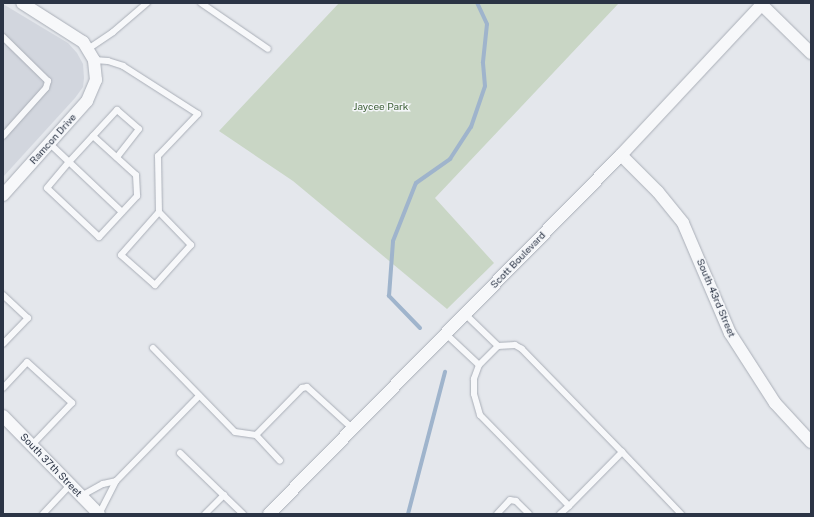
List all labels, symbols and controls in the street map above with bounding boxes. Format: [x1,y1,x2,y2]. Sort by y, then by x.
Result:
park label: Jaycee Park [354,101,408,113]
street label: Ramcon Drive [27,111,79,167]
street label: Scott Boulevard [488,229,548,291]
street label: South 43rd Street [694,257,738,339]
street label: South 37th Street [18,431,84,499]

